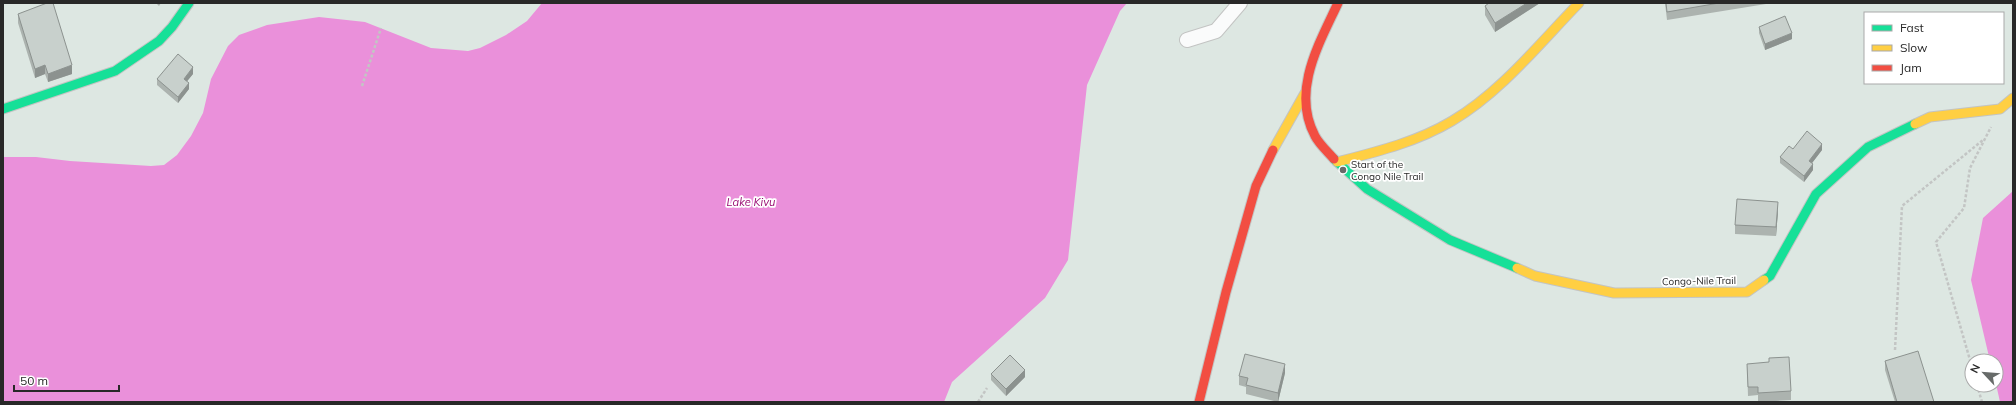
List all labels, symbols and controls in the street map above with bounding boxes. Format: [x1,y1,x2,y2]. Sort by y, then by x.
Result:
legend [1864,12,2004,84]
text: Fast [1900,20,1924,35]
text: Slow [1900,40,1928,55]
text: Jam [1900,60,1922,75]
place label: Start of the Congo Nile Trail [1351,158,1423,183]
marker: Start of the Congo Nile Trail [1338,165,1348,175]
water label: Lake Kivu [727,195,775,209]
street label: Congo-Nile Trail [1662,274,1736,288]
north arrow [1964,353,2004,393]
text: N [1967,362,1983,375]
scale bar [14,367,119,393]
text: 50 m [20,373,48,388]

